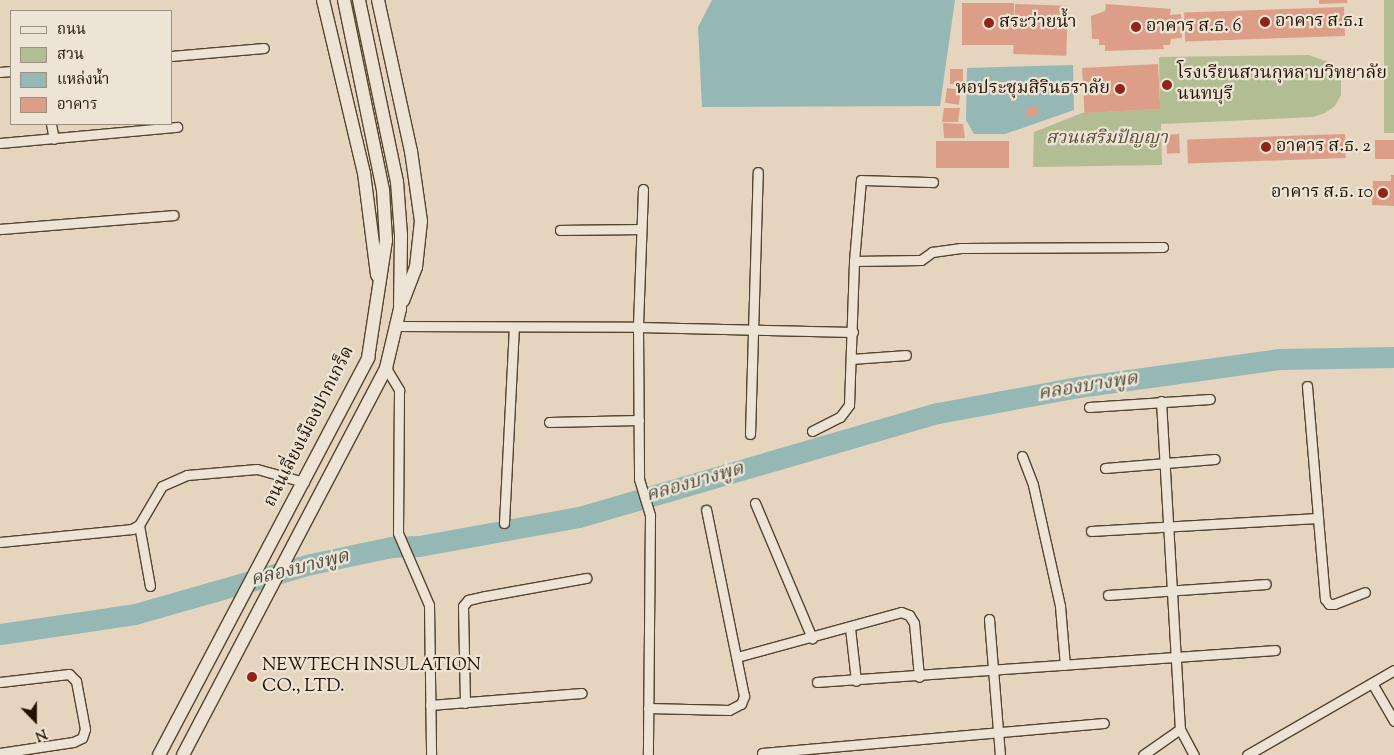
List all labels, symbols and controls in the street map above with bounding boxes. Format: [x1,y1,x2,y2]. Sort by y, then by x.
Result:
legend [10,10,172,125]
place label: อาคาร ส.ธ.1 [1275,11,1364,33]
place label: สระว่ายน้ำ [999,12,1077,34]
place label: อาคาร ส.ธ. 6 [1146,16,1242,38]
marker: อาคาร ส.ธ.1 [1259,16,1271,28]
marker: สระว่ายน้ำ [983,17,995,29]
text: ถนน [57,20,86,41]
marker: อาคาร ส.ธ. 6 [1130,21,1142,33]
text: สวน [57,45,84,66]
place label: โรงเรียนสวนกุหลาบวิทยาลัย นนทบุรี [1177,64,1387,106]
text: แหล่งน้ำ [57,70,109,91]
place label: หอประชุมสิรินธราลัย [956,78,1110,100]
marker: โรงเรียนสวนกุหลาบวิทยาลัย นนทบุรี [1161,79,1173,91]
marker: หอประชุมสิรินธราลัย [1114,83,1126,95]
text: อาคาร [57,95,97,116]
park label: สวนเสริมปัญญา [1046,128,1168,150]
place label: อาคาร ส.ธ. 2 [1276,136,1371,158]
marker: อาคาร ส.ธ. 2 [1260,141,1272,153]
place label: อาคาร ส.ธ. 10 [1271,182,1373,204]
marker: อาคาร ส.ธ. 10 [1377,187,1389,199]
street label: ถนนเลี่ยงเมืองปากเกร็ด [260,343,360,511]
water label: คลองบางพูด [1037,368,1139,406]
water label: คลองบางพูด [644,458,746,508]
water label: คลองบางพูด [248,546,352,592]
place label: NEWTECH INSULATION CO., LTD. [262,656,481,699]
marker: NEWTECH INSULATION CO., LTD. [246,671,258,683]
north arrow [10,695,60,745]
text: N [32,723,50,745]

